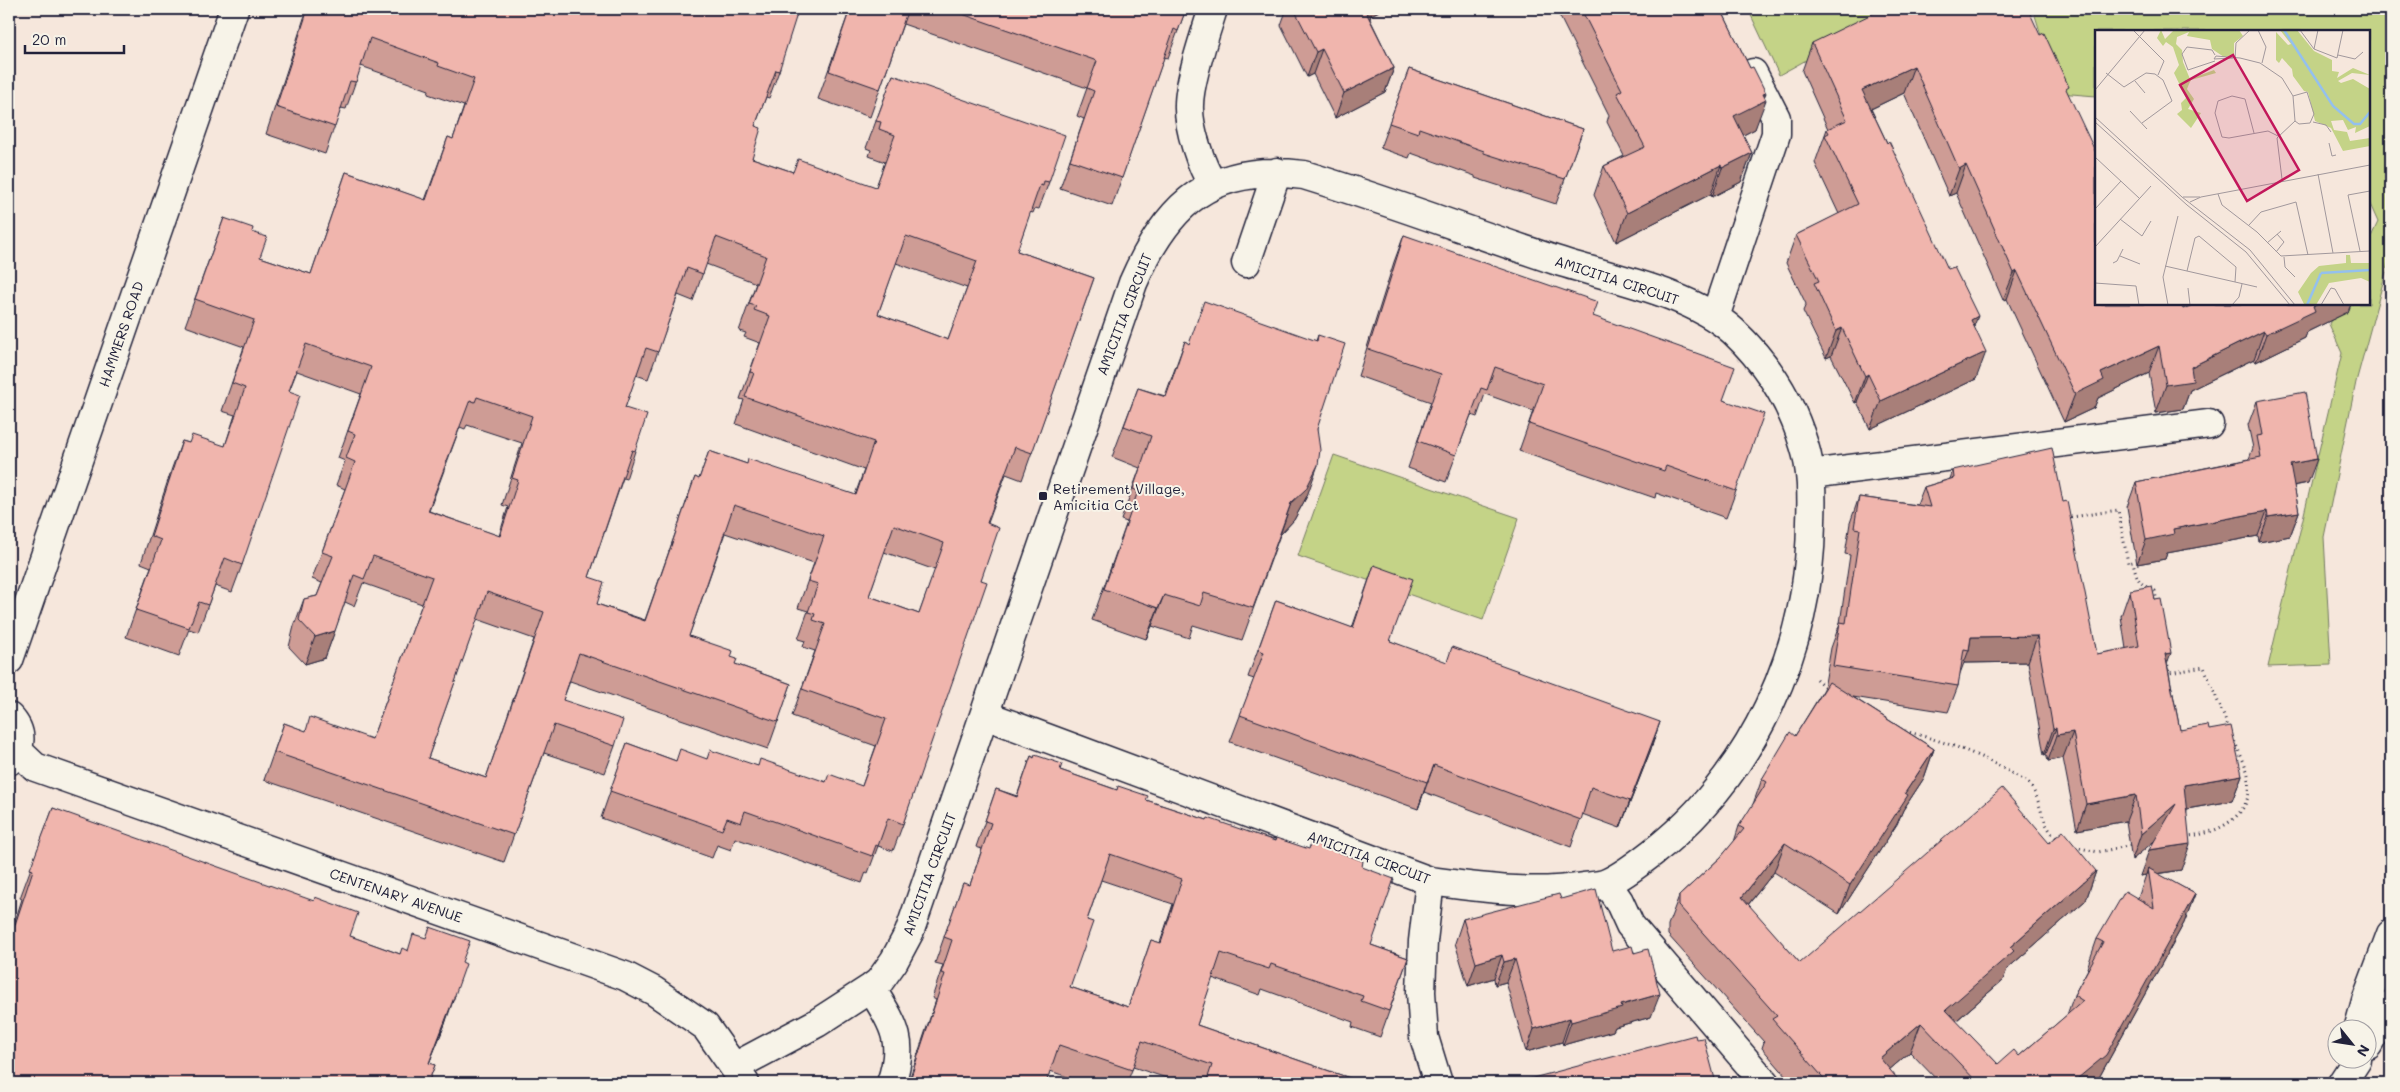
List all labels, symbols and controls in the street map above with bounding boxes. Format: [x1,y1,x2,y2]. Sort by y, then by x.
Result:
scale bar [25,22,124,54]
text: 20 m [32,29,66,49]
inset map [2095,30,2370,305]
street label: AMICITIA CIRCUIT [1092,250,1156,378]
street label: AMICITIA CIRCUIT [1552,251,1682,309]
street label: HAMMERS ROAD [94,279,148,389]
place label: Retirement Village, Amicitia Cct [1053,479,1185,514]
marker: Retirement Village, Amicitia Cct [1037,490,1049,502]
street label: AMICITIA CIRCUIT [898,810,960,938]
street label: AMICITIA CIRCUIT [1305,826,1433,888]
street label: CENTENARY AVENUE [327,863,465,927]
north arrow [2328,1020,2378,1070]
text: N [2353,1041,2375,1060]

